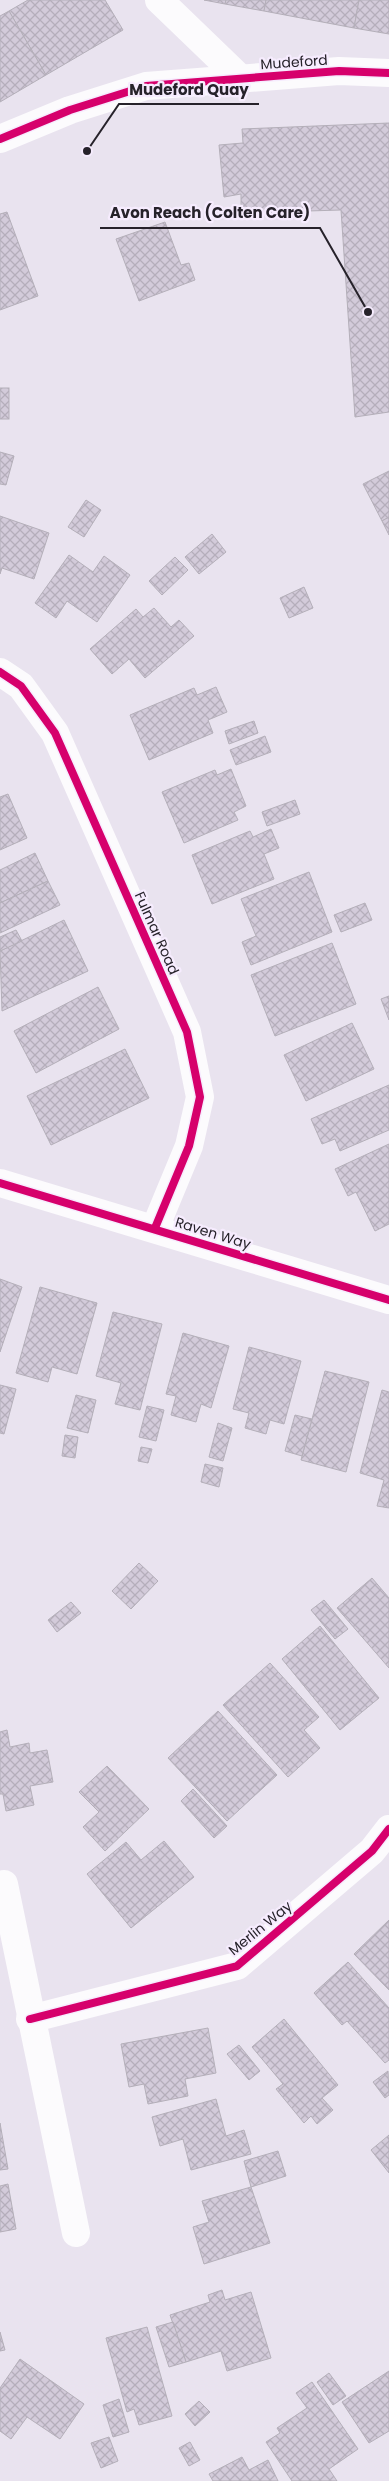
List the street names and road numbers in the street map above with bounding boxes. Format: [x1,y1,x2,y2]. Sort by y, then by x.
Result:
street label: Mudeford [260,50,328,74]
street label: Fulmar Road [130,888,184,978]
street label: Raven Way [173,1212,253,1254]
street label: Merlin Way [224,1896,296,1960]

